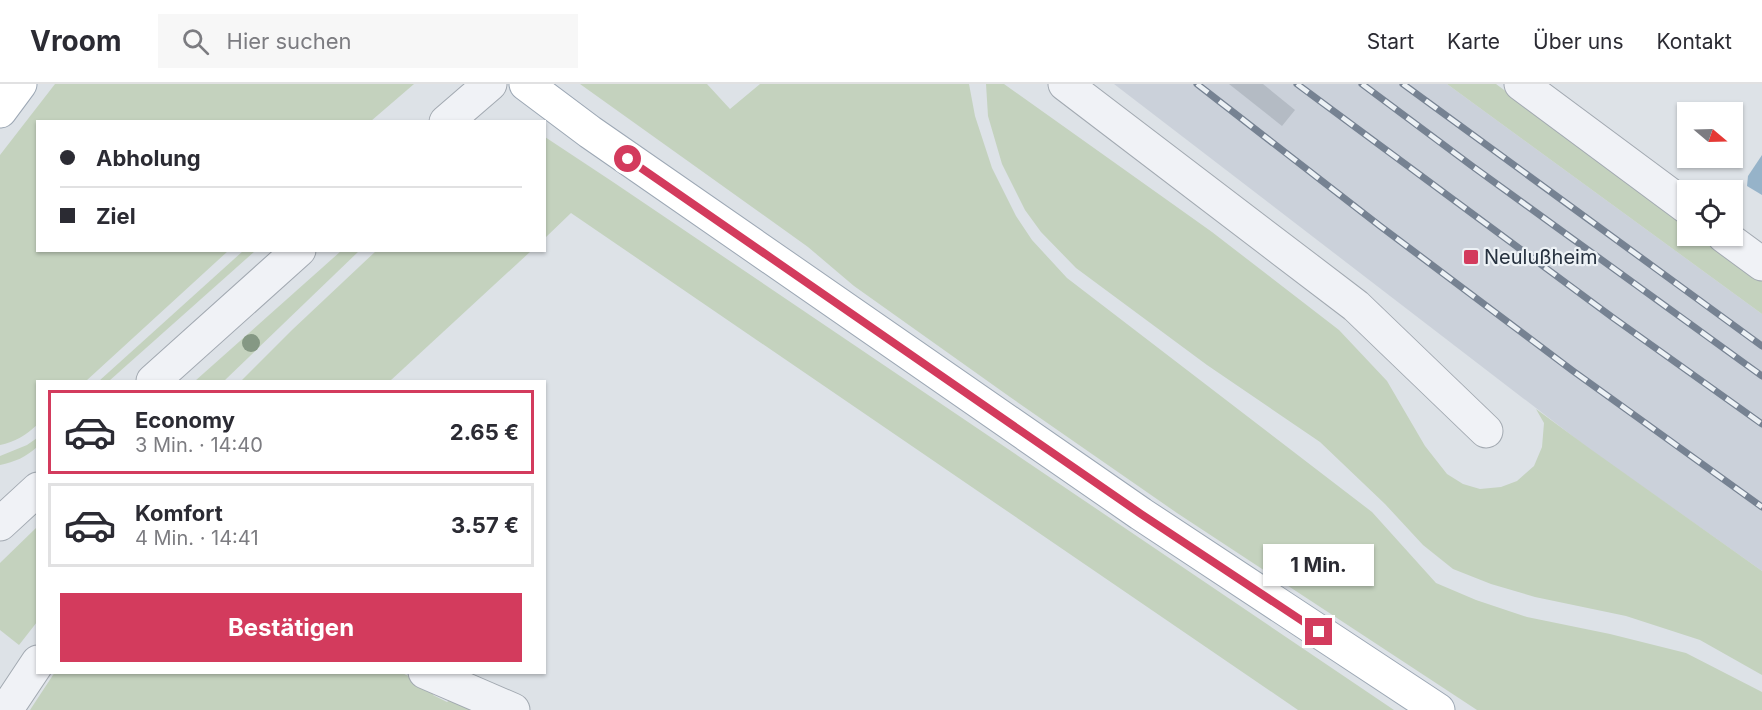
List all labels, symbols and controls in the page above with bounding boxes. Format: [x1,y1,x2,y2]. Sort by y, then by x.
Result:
search box [158,14,578,68]
text: Vroom [30,24,122,58]
icon: search [179,25,212,58]
text: Hier suchen [227,28,352,54]
text: Start [1367,29,1414,54]
text: Karte [1447,29,1500,54]
text: Über uns [1533,29,1624,54]
text: Kontakt [1657,29,1732,54]
north arrow [1677,102,1743,168]
map controls [1677,102,1743,246]
text: Abholung [96,145,201,171]
route start [614,145,641,172]
button: locate [1677,180,1743,246]
text: Ziel [96,203,136,229]
place label: Neulußheim [1484,245,1597,269]
marker: Neulußheim [1462,248,1480,266]
icon: car [63,405,117,459]
text: Economy [135,407,235,433]
text: 2.65 € [450,419,519,445]
text: 3 Min. · 14:40 [135,433,263,457]
icon: car [63,498,117,552]
text: Komfort [135,500,223,526]
text: 3.57 € [451,512,519,538]
text: 4 Min. · 14:41 [135,526,259,550]
callout: 1 Min. [1264,545,1374,587]
text: 1 Min. [1290,553,1347,577]
button: Bestätigen [60,593,522,662]
route end [1305,618,1332,645]

